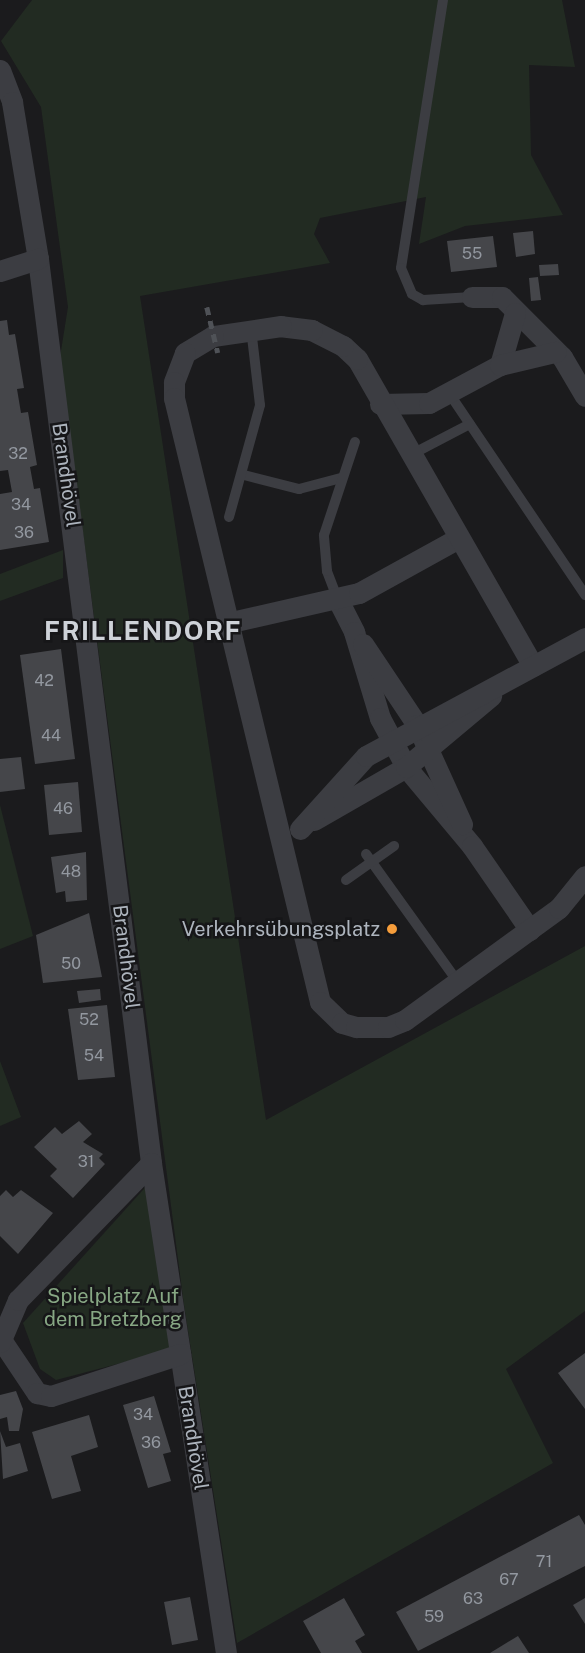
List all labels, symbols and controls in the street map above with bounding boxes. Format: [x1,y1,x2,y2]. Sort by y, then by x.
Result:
house number: 55 [462,244,482,264]
street label: Brandhövel [47,421,85,529]
house number: 32 [8,444,28,464]
house number: 34 [11,495,31,515]
house number: 36 [14,523,34,543]
district label: FRILLENDORF [44,615,242,647]
house number: 42 [34,671,54,691]
house number: 44 [41,726,61,746]
house number: 46 [53,799,73,819]
house number: 48 [61,862,81,882]
street label: Brandhövel [108,903,144,1011]
place label: Verkehrsübungsplatz [182,917,380,941]
marker: Verkehrsübungsplatz [385,922,399,936]
house number: 50 [61,954,81,974]
house number: 52 [79,1010,99,1030]
house number: 54 [84,1046,104,1066]
house number: 31 [78,1152,94,1172]
park label: Spielplatz Auf dem Bretzberg [44,1284,182,1331]
street label: Brandhövel [173,1384,213,1492]
house number: 34 [133,1405,153,1425]
house number: 36 [141,1433,161,1453]
house number: 71 [536,1552,552,1572]
house number: 67 [499,1570,519,1590]
house number: 63 [463,1589,483,1609]
house number: 59 [424,1607,444,1627]

